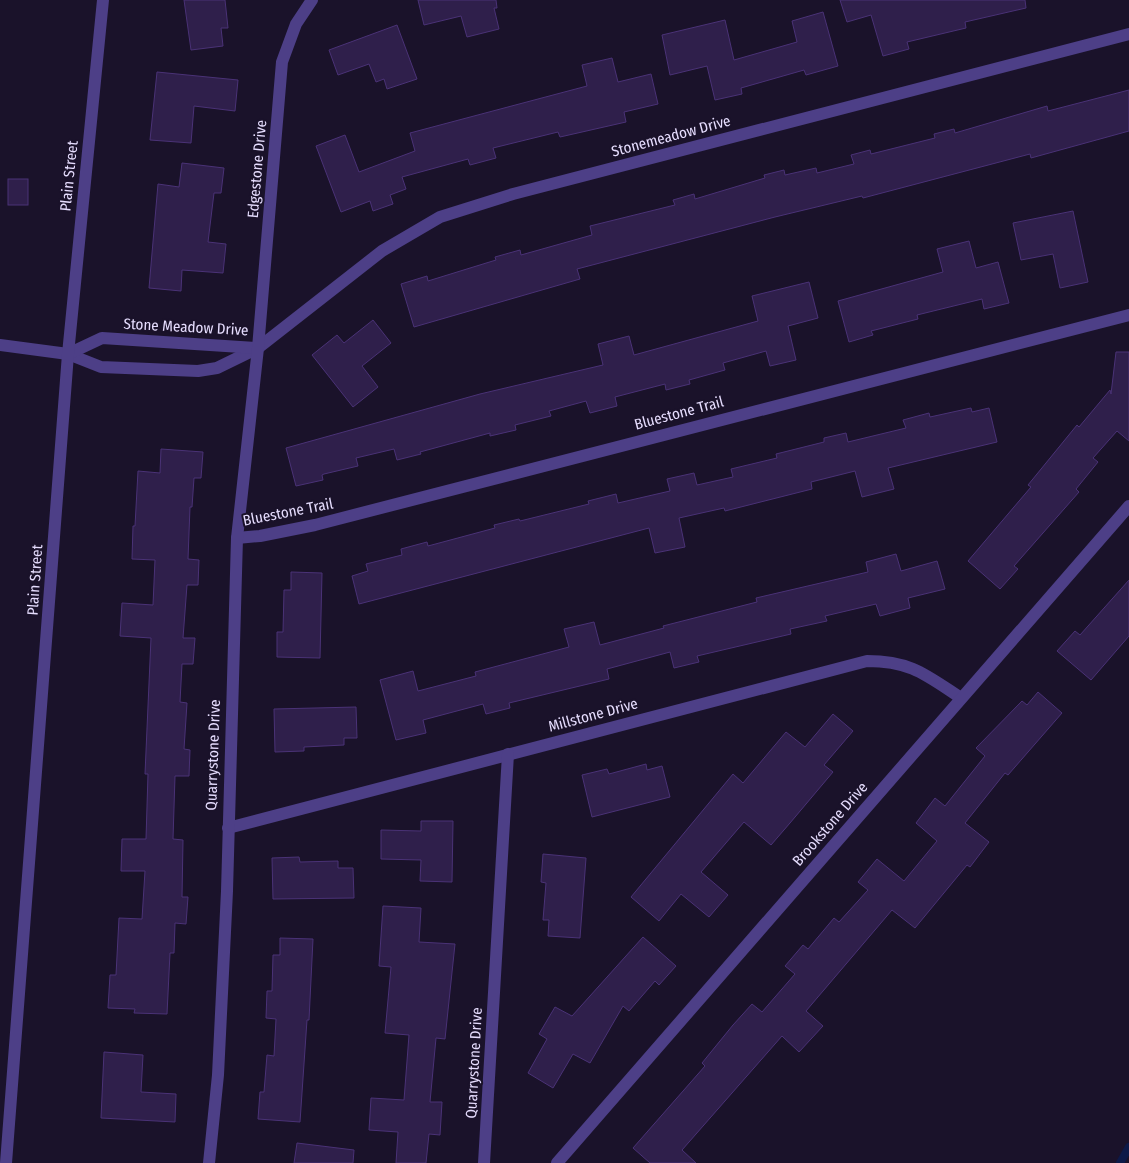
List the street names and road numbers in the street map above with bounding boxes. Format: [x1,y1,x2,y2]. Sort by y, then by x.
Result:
street label: Stonemeadow Drive [609,111,733,161]
street label: Edgestone Drive [244,119,270,219]
street label: Plain Street [56,140,82,212]
street label: Stone Meadow Drive [123,315,249,339]
street label: Bluestone Trail [632,392,726,434]
street label: Bluestone Trail [241,494,335,530]
street label: Plain Street [24,544,46,616]
street label: Millstone Drive [546,694,640,736]
street label: Quarrystone Drive [202,699,224,811]
street label: Brookstone Drive [789,778,871,870]
street label: Quarrystone Drive [462,1007,486,1119]

